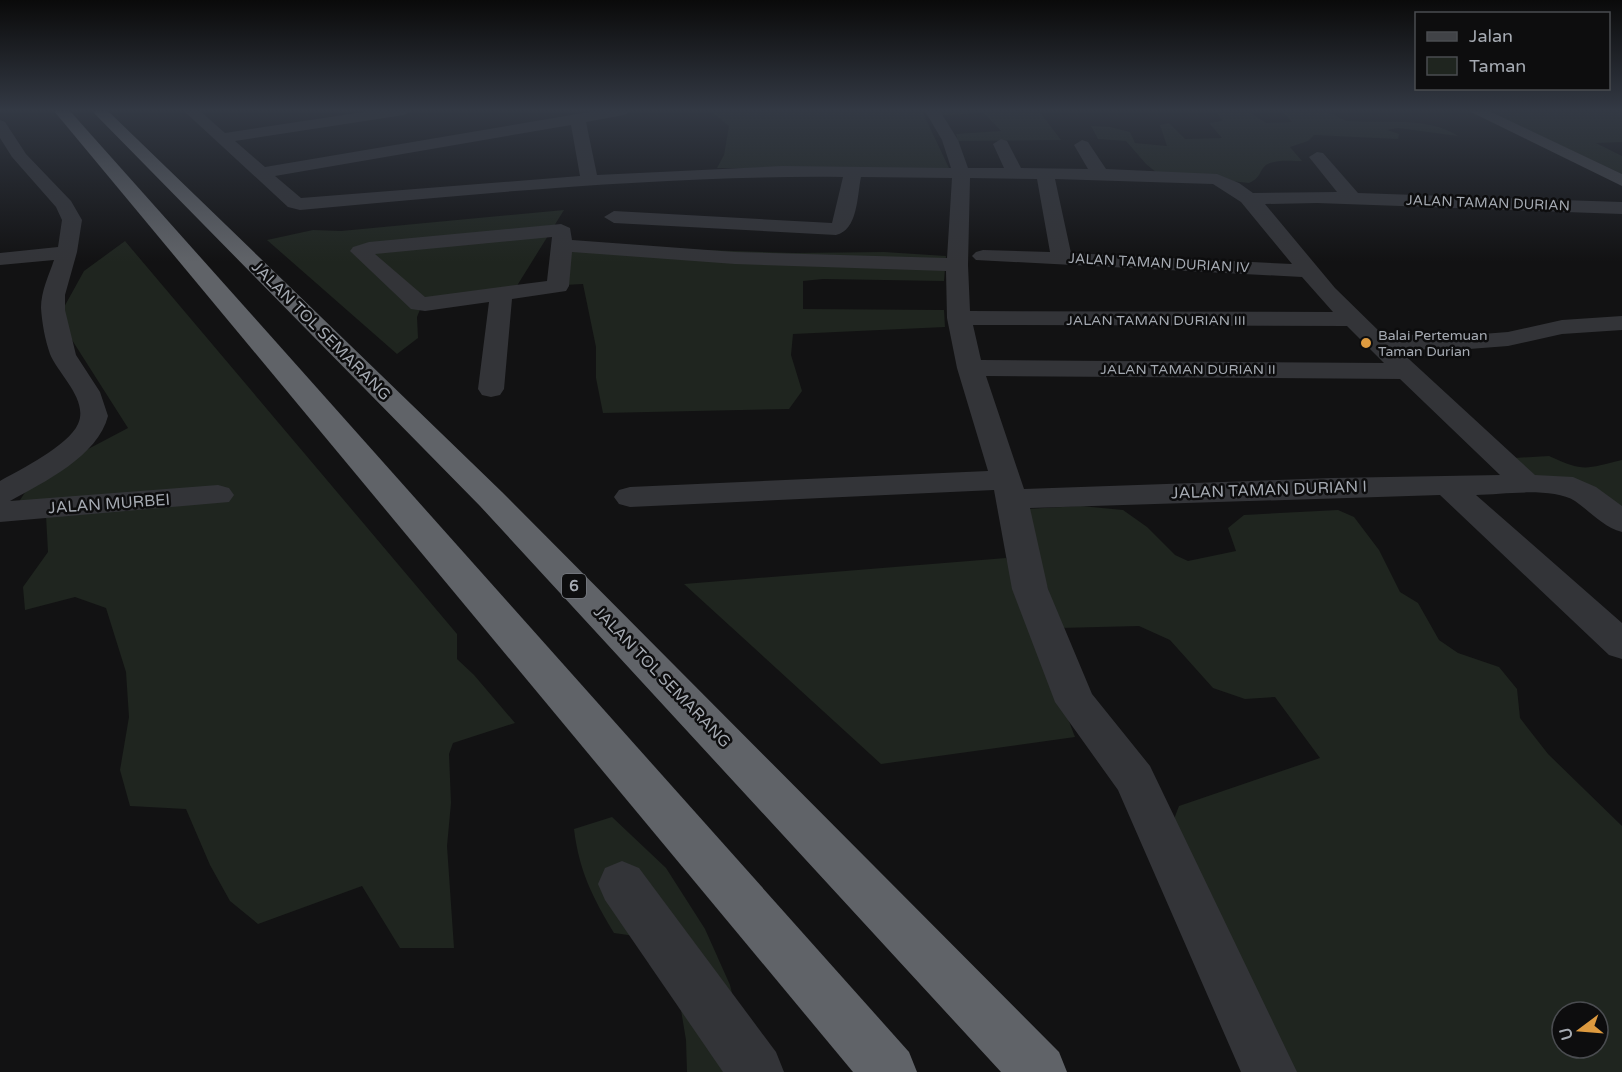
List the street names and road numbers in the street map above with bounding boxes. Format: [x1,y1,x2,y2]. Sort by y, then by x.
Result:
street label: JALAN TAMAN DURIAN [1406,192,1570,214]
street label: JALAN TAMAN DURIAN IV [1068,250,1250,276]
street label: JALAN TOL SEMARANG [247,257,395,405]
street label: JALAN TAMAN DURIAN III [1066,312,1246,329]
street label: JALAN TAMAN DURIAN II [1100,361,1276,378]
street label: JALAN TAMAN DURIAN I [1171,477,1367,503]
street label: JALAN MURBEI [47,490,171,518]
road number: 6 [562,574,586,598]
street label: JALAN TOL SEMARANG [589,602,735,752]

